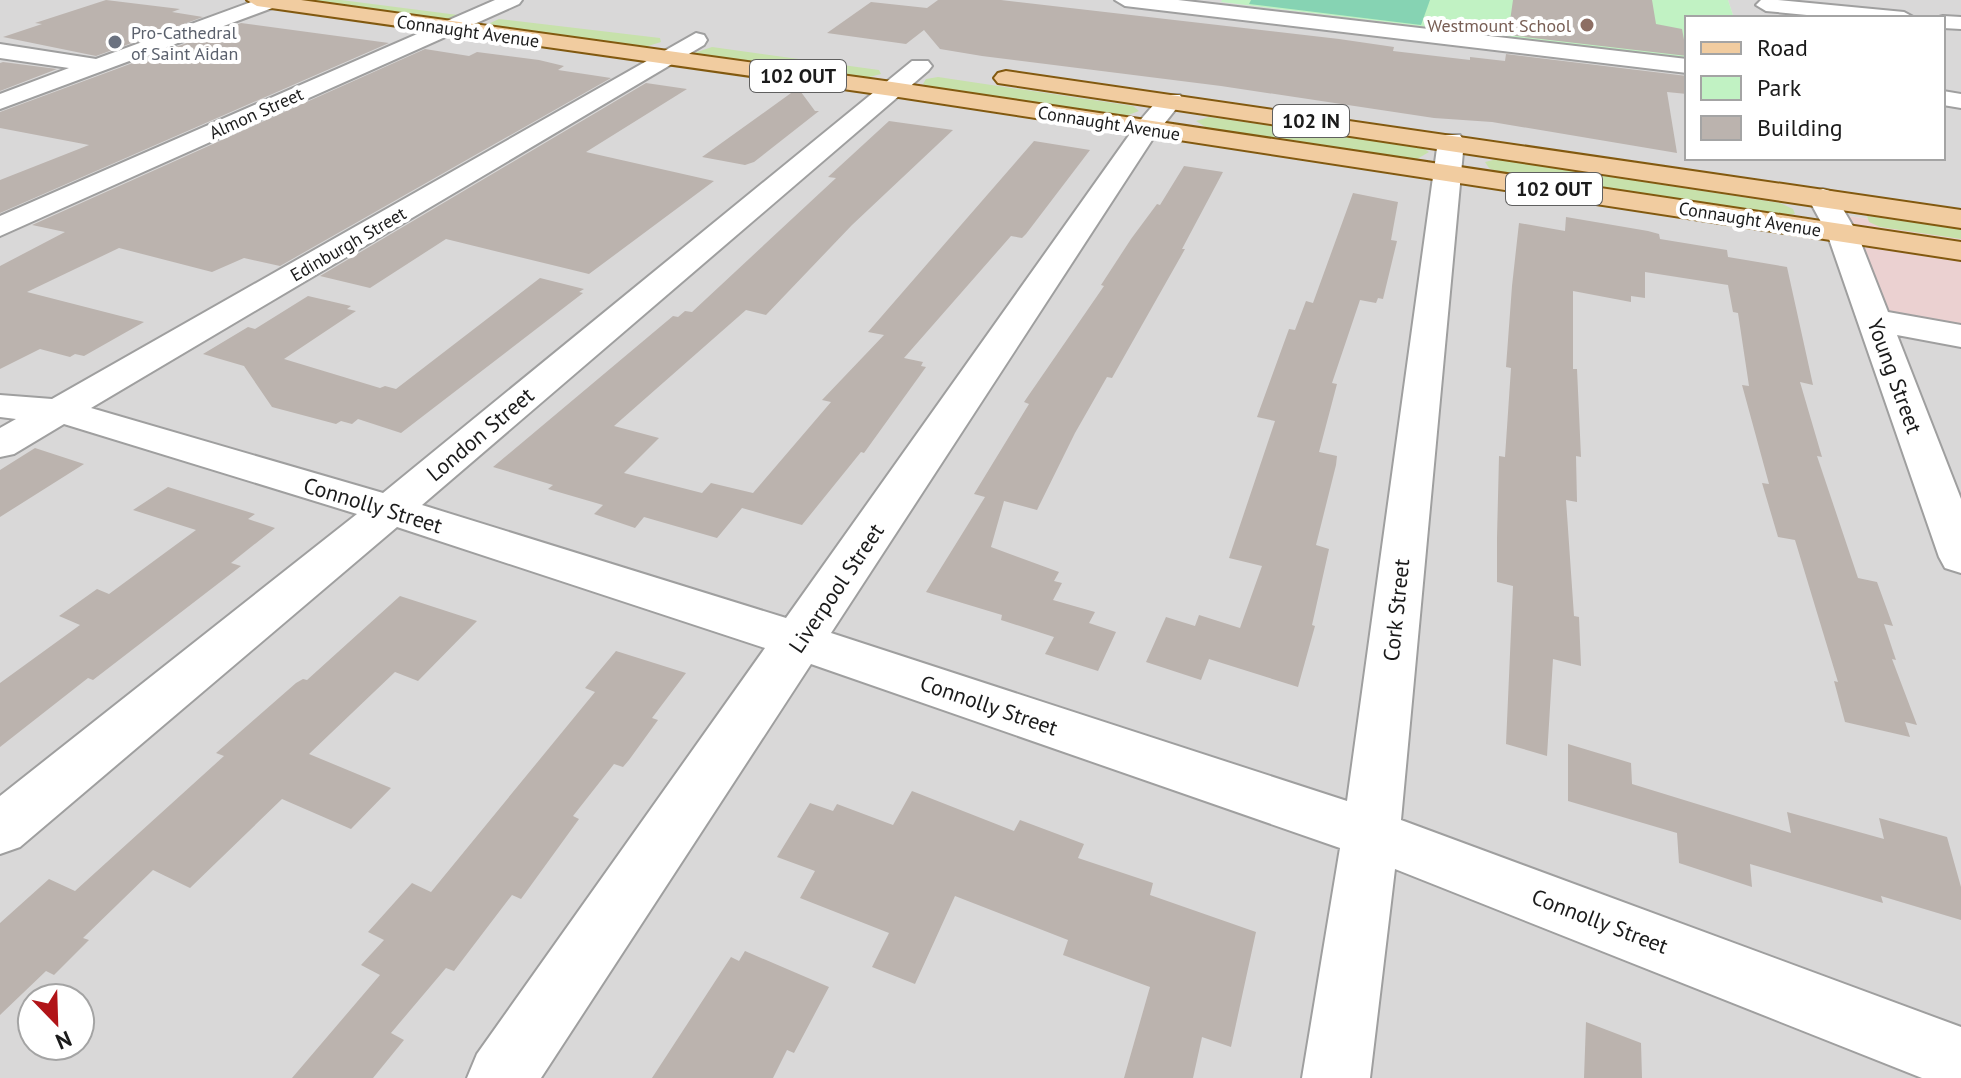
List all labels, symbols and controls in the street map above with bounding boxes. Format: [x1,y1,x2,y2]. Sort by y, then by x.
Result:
street label: Connaught Avenue [395,10,541,52]
place label: Westmount School [1427,14,1572,37]
marker: Westmount School [1578,16,1596,34]
legend [1685,16,1945,160]
place label: Pro-Cathedral of Saint Aidan [131,21,238,65]
text: Road [1757,32,1808,63]
marker: Pro-Cathedral of Saint Aidan [106,33,124,51]
road number: 102 OUT [750,60,846,92]
text: Park [1757,72,1802,103]
street label: Almon Street [205,82,307,144]
street label: Connaught Avenue [1036,100,1182,146]
road number: 102 IN [1273,105,1349,137]
text: Building [1757,112,1843,143]
road number: 102 OUT [1506,173,1602,205]
street label: Connaught Avenue [1677,196,1823,242]
street label: Edinburgh Street [286,202,410,286]
street label: Young Street [1861,315,1929,438]
street label: London Street [421,381,540,487]
street label: Connolly Street [300,471,446,540]
street label: Liverpool Street [782,517,890,658]
street label: Cork Street [1377,557,1415,663]
street label: Connolly Street [916,668,1062,742]
street label: Connolly Street [1528,882,1673,960]
north arrow [16,982,96,1062]
text: N [52,1025,76,1056]

